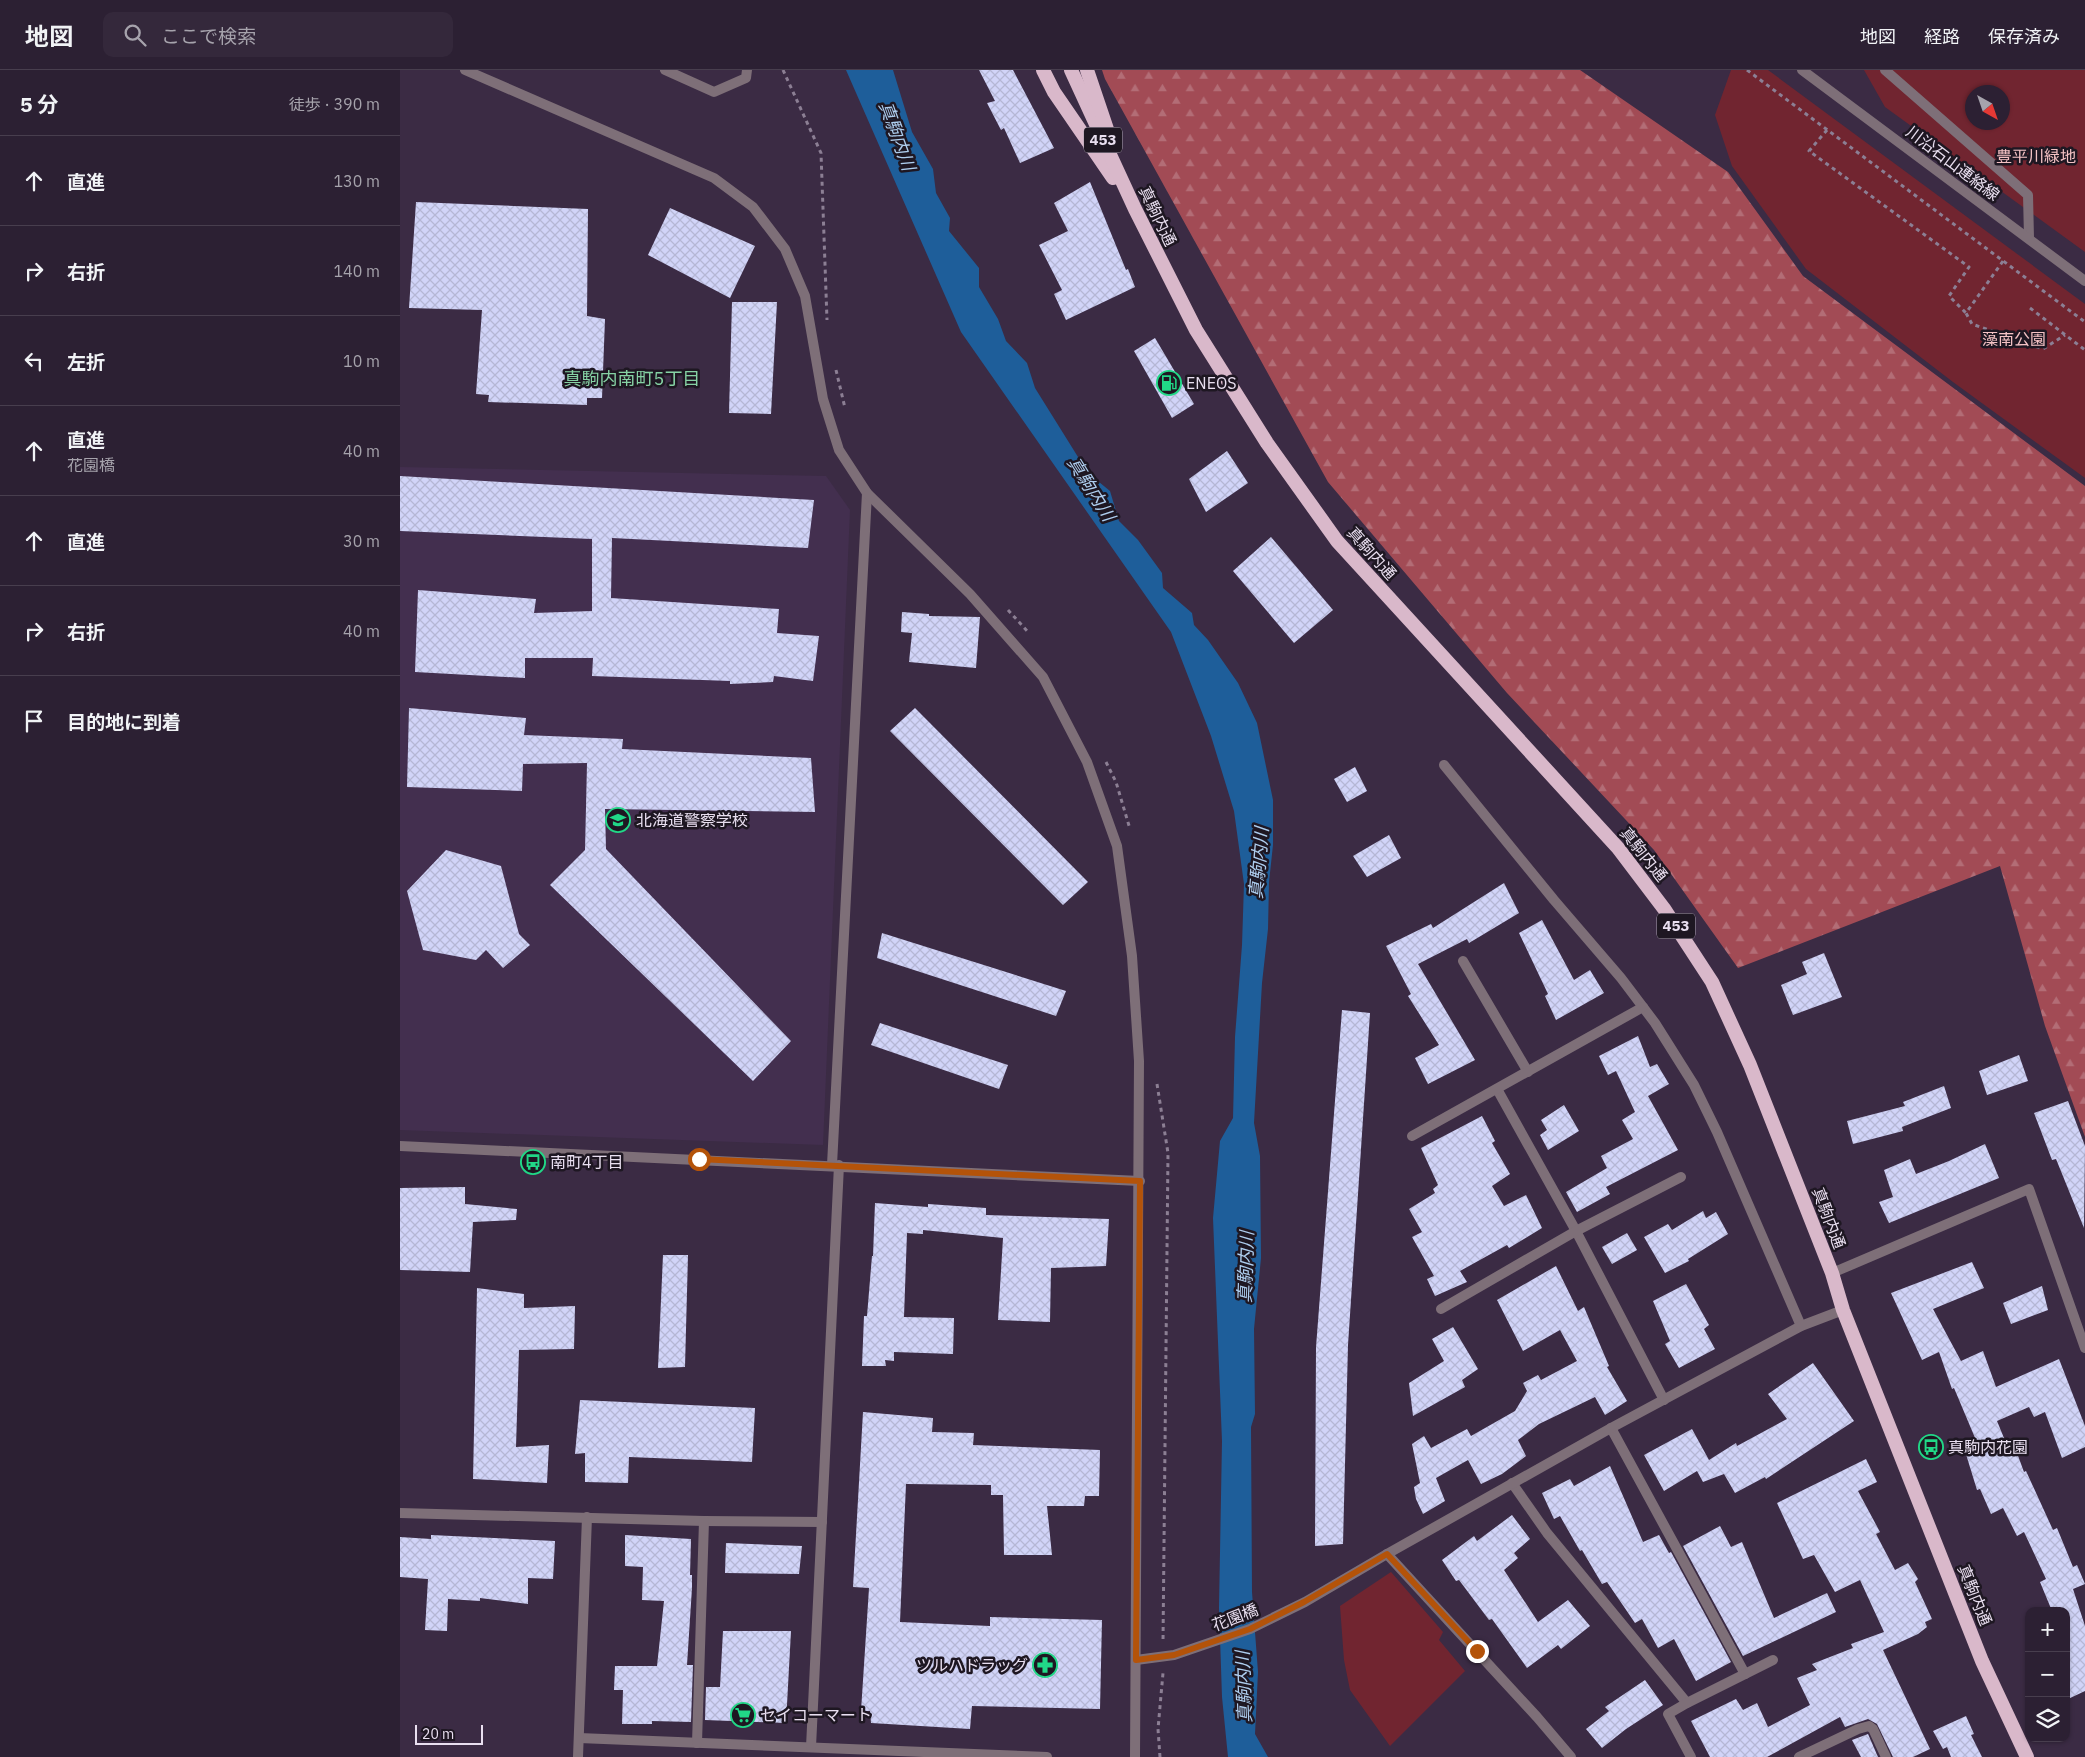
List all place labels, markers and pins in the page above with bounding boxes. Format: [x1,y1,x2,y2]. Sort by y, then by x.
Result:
fuel station icon: ENEOS [1156,370,1182,396]
place label: ENEOS [1186,373,1237,393]
school or university icon: 北海道警察学校 [605,807,631,833]
place label: 北海道警察学校 [636,810,748,830]
bus stop icon: 南町4丁目 [520,1149,546,1175]
place label: 南町4丁目 [550,1152,624,1172]
bus stop icon: 真駒内花園 [1918,1434,1944,1460]
place label: 真駒内花園 [1948,1437,2028,1457]
pharmacy icon: ツルハドラッグ [1032,1652,1058,1678]
place label: ツルハドラッグ [916,1655,1028,1675]
supermarket icon: セイコーマート [730,1702,756,1728]
place label: セイコーマート [760,1705,872,1725]

